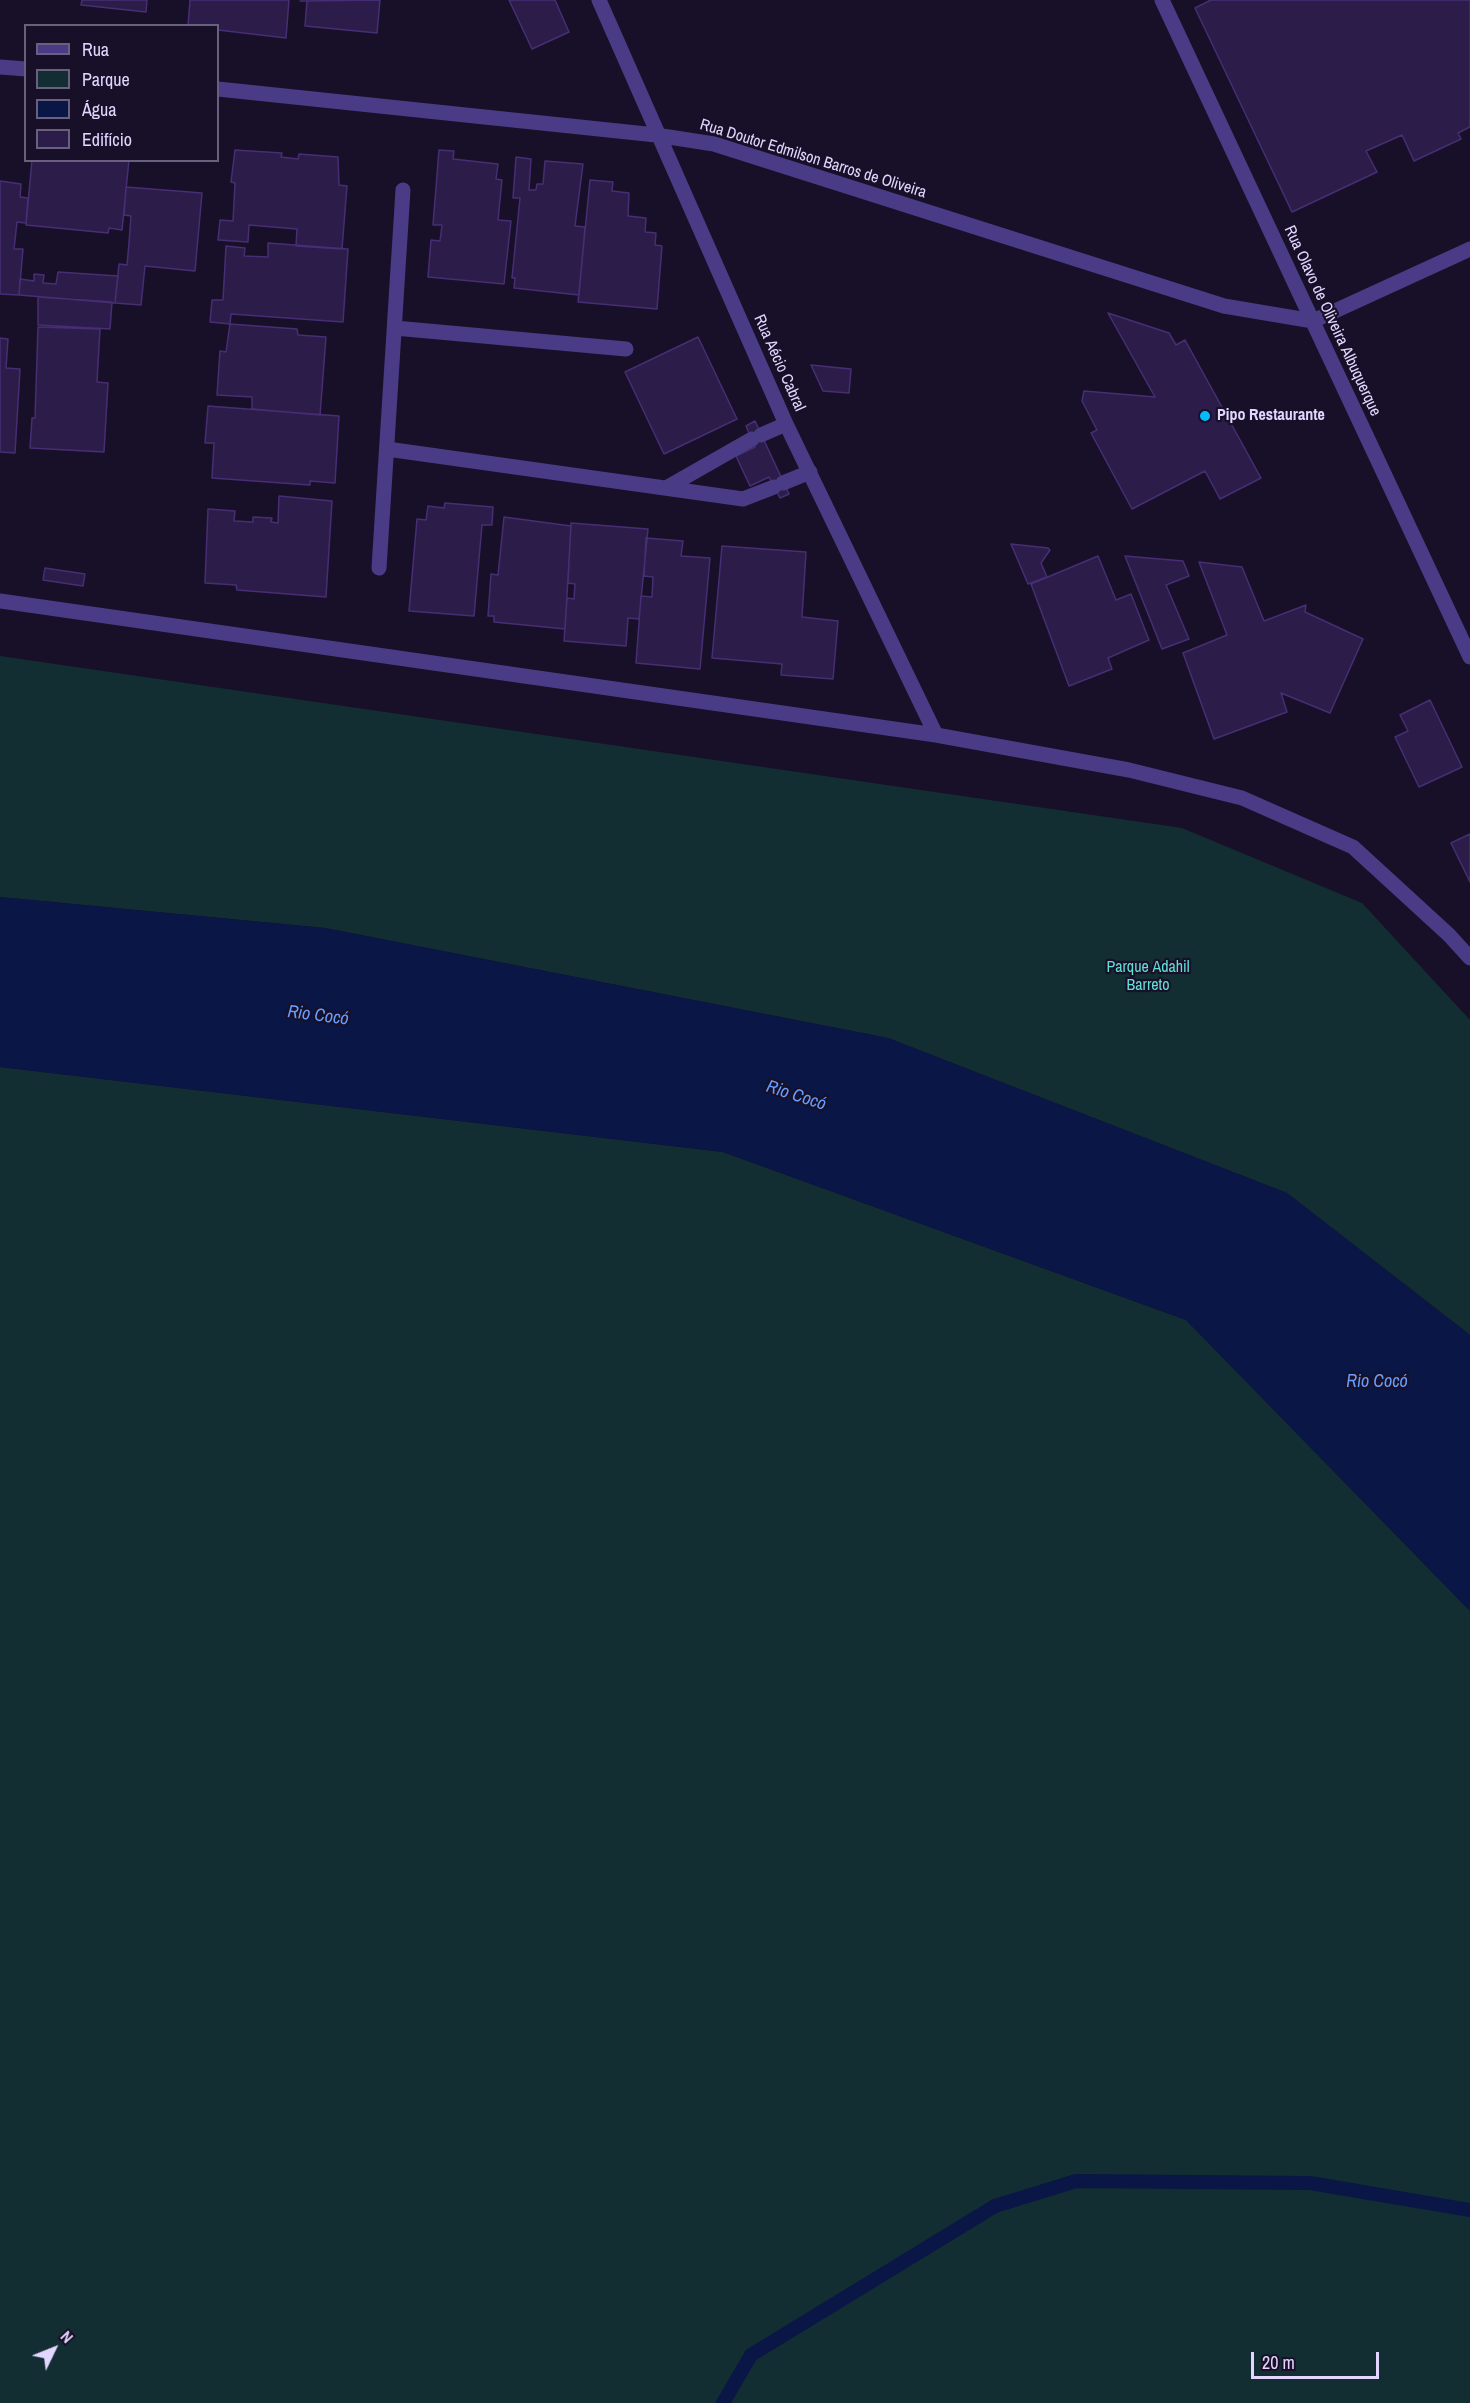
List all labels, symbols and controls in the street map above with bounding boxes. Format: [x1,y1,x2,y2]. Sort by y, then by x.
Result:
legend [24,24,219,162]
text: Rua [82,37,109,62]
text: Parque [82,67,130,92]
text: Água [82,97,116,122]
street label: Rua Doutor Edmilson Barros de Oliveira [698,115,928,203]
text: Edifício [82,127,132,152]
street label: Rua Olavo de Oliveira Albuquerque [1279,223,1385,419]
street label: Rua Aécio Cabral [749,312,809,414]
place label: Pipo Restaurante [1217,406,1325,426]
marker: Pipo Restaurante [1198,409,1212,423]
park label: Parque Adahil Barreto [1106,958,1190,996]
water label: Rio Cocó [286,1002,350,1030]
water label: Rio Cocó [763,1076,829,1116]
water label: Rio Cocó [1346,1371,1408,1393]
north arrow [24,2319,84,2379]
text: N [56,2326,78,2348]
scale bar [1254,2340,1382,2378]
text: 20 m [1262,2350,1295,2375]

